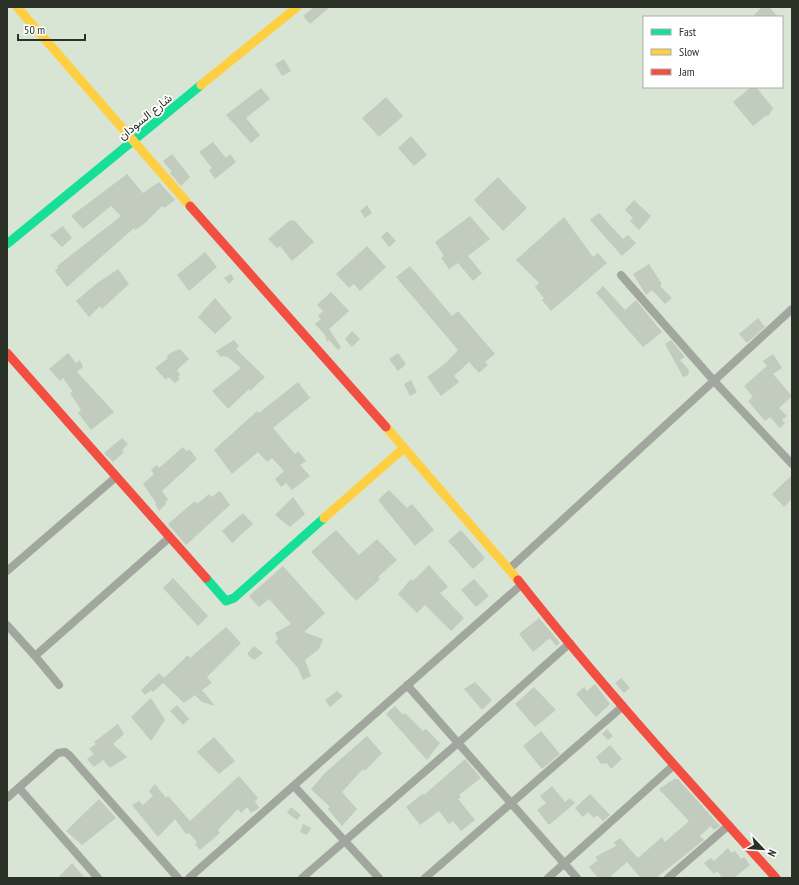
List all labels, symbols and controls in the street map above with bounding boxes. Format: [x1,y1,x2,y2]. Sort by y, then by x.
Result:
scale bar [18,16,85,42]
legend [643,16,783,88]
text: 50 m [24,22,45,37]
text: Fast [679,24,697,39]
text: Slow [679,44,700,59]
text: Jam [678,64,695,79]
street label: شارع السودان [115,90,176,144]
north arrow [743,829,783,869]
text: N [764,848,780,859]

